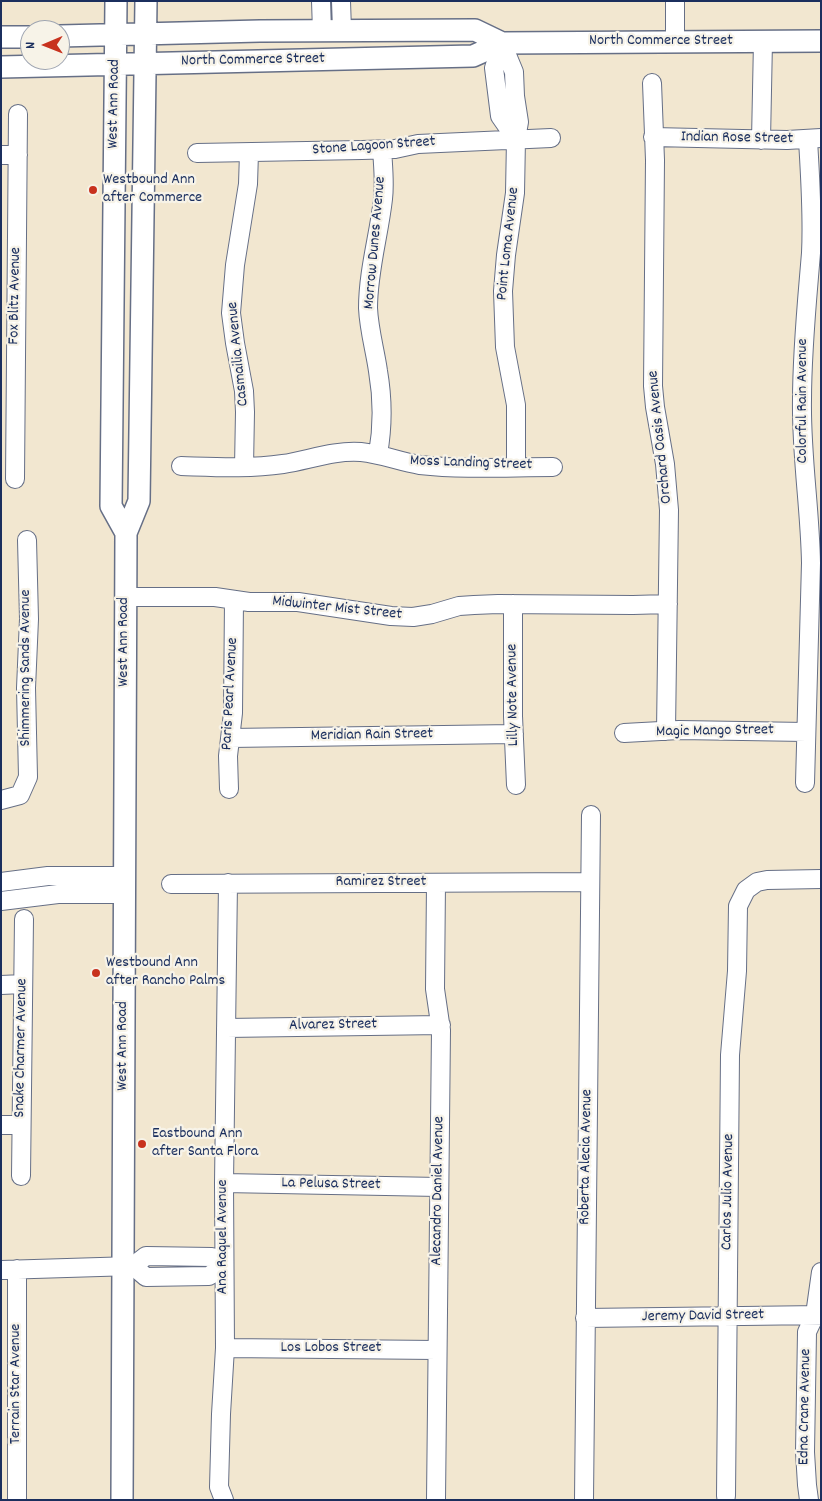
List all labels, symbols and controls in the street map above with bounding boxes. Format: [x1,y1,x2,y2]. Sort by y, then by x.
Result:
north arrow [20,20,70,70]
street label: North Commerce Street [589,32,733,52]
text: N [21,42,41,49]
street label: North Commerce Street [181,50,325,72]
street label: West Ann Road [105,59,125,149]
street label: Indian Rose Street [681,128,793,150]
street label: Stone Lagoon Street [312,133,436,161]
place label: Westbound Ann after Commerce [103,171,202,209]
street label: Morrow Dunes Avenue [361,176,391,310]
marker: Westbound Ann after Commerce [87,184,99,196]
street label: Point Loma Avenue [494,186,524,302]
street label: Fox Blitz Avenue [6,247,26,345]
street label: Casmailia Avenue [224,301,254,407]
street label: Colorful Rain Avenue [794,339,814,463]
street label: Orchard Oasis Avenue [644,369,678,505]
street label: Moss Landing Street [409,452,533,476]
street label: Shimmering Sands Avenue [17,590,37,746]
street label: Midwinter Mist Street [271,593,403,625]
street label: West Ann Road [115,597,135,687]
street label: Paris Pearl Avenue [218,637,244,751]
street label: Lilly Note Avenue [504,644,524,746]
street label: Magic Mango Street [656,721,774,743]
street label: Meridian Rain Street [311,725,433,747]
street label: Ramirez Street [336,873,426,893]
place label: Westbound Ann after Rancho Palms [106,954,225,992]
marker: Westbound Ann after Rancho Palms [90,967,102,979]
street label: Snake Charmer Avenue [11,978,33,1118]
street label: West Ann Road [114,1001,134,1091]
street label: Alvarez Street [289,1016,377,1036]
street label: Roberta Alecia Avenue [576,1089,598,1225]
street label: Alecandro Daniel Avenue [428,1116,450,1266]
place label: Eastbound Ann after Santa Flora [152,1125,258,1163]
street label: Carlos Julio Avenue [718,1133,740,1251]
marker: Eastbound Ann after Santa Flora [136,1138,148,1150]
street label: La Pelusa Street [281,1175,381,1195]
street label: Ana Raquel Avenue [214,1180,234,1294]
street label: Jeremy David Street [642,1306,764,1328]
street label: Terrain Star Avenue [7,1324,27,1444]
street label: Los Lobos Street [280,1339,382,1359]
street label: Edna Crane Avenue [795,1349,817,1465]

